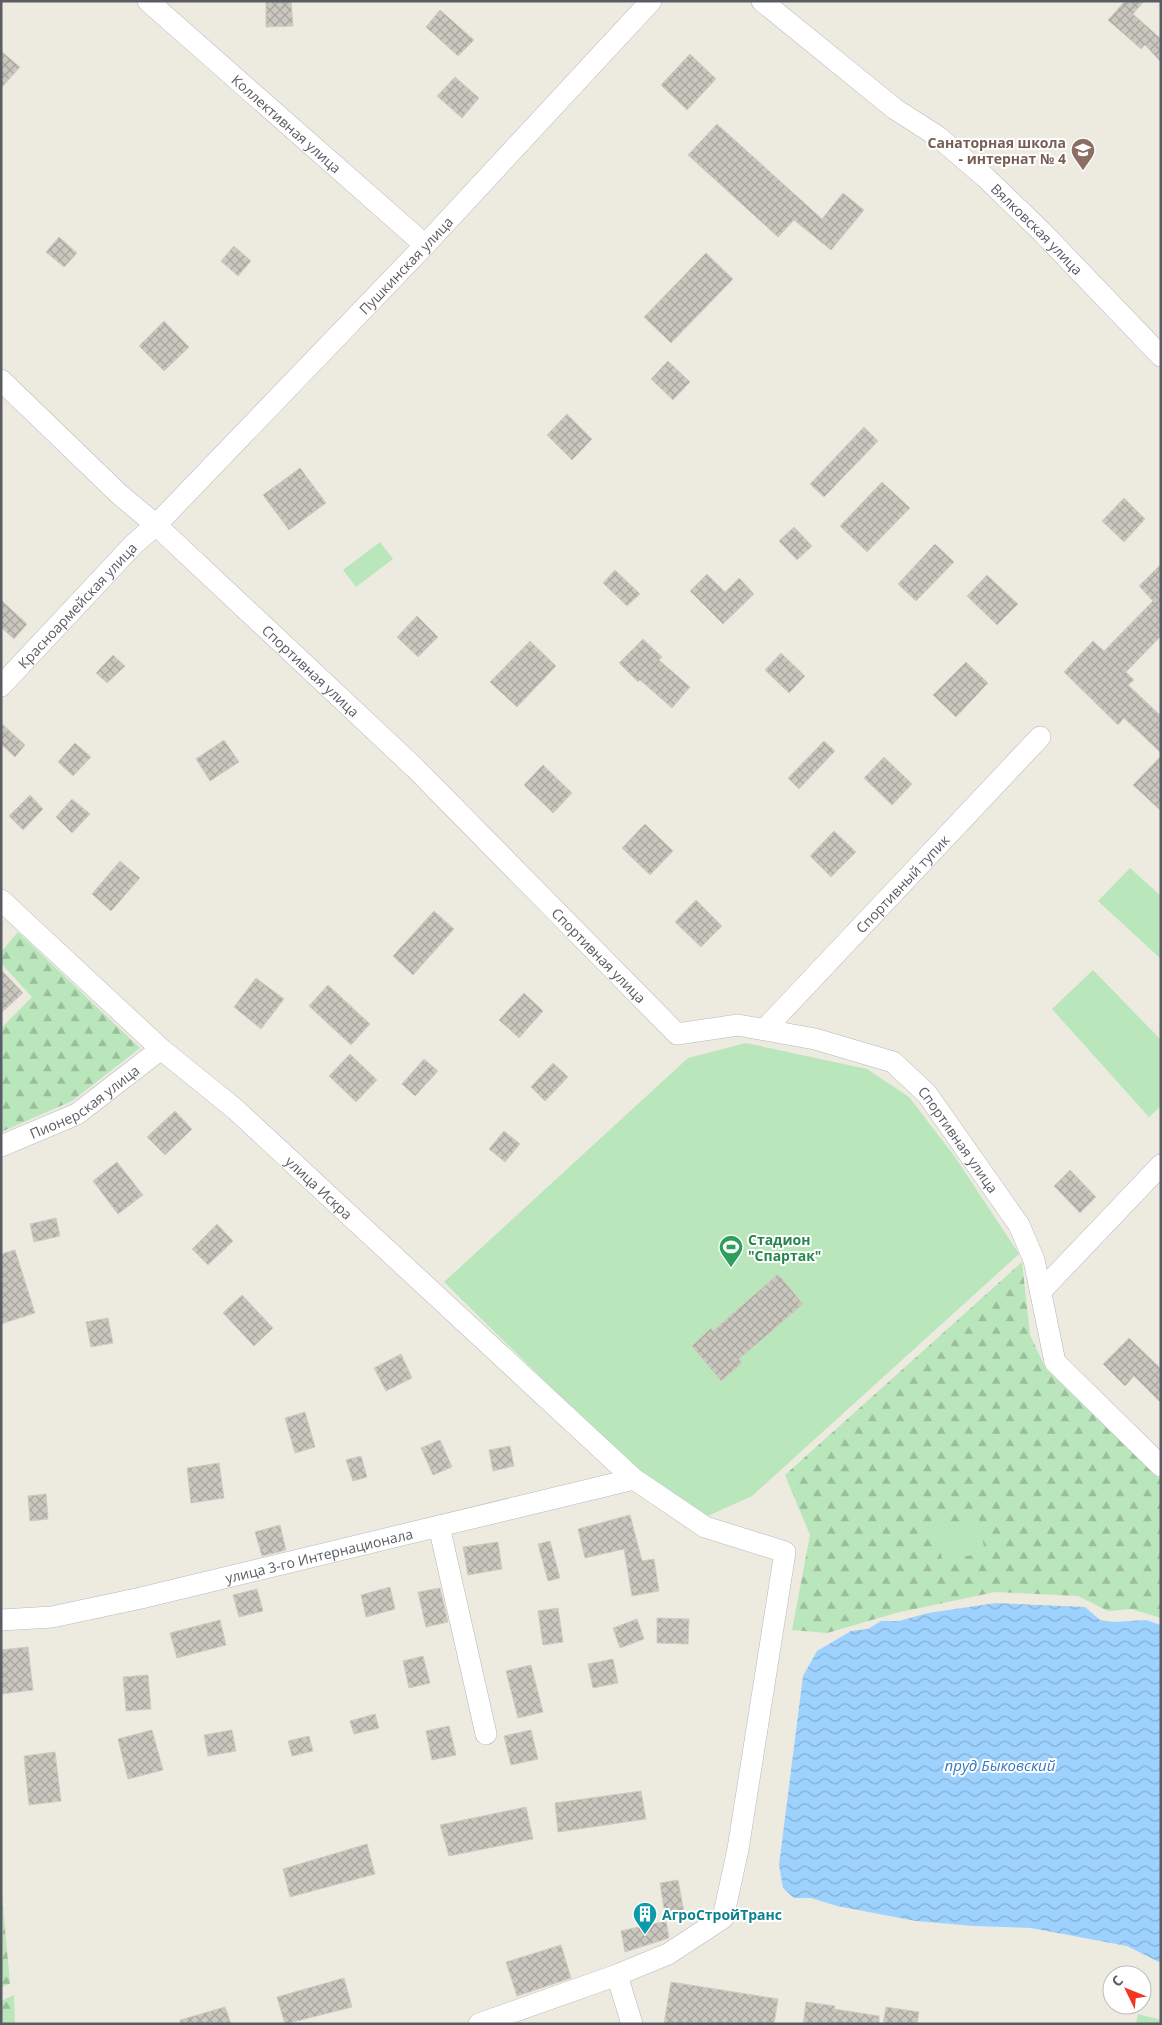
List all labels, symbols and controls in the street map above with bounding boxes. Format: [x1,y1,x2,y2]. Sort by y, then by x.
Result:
street label: Коллективная улица [228,70,346,177]
place label: Санаторная школа - интернат № 4 [928,133,1066,168]
school or university icon: Санаторная школа - интернат № 4 [1070,137,1096,171]
street label: Вялковская улица [987,179,1087,279]
street label: Пушкинская улица [354,212,457,318]
street label: Красноармейская улица [13,538,141,672]
street label: Спортивная улица [258,620,364,721]
street label: Спортивный тупик [851,829,954,937]
street label: Спортивная улица [548,903,650,1007]
street label: Пионерская улица [27,1060,143,1142]
street label: Спортивная улица [915,1082,1003,1196]
street label: улица Искра [282,1151,357,1223]
place label: Стадион "Спартак" [748,1230,821,1265]
sports icon: Стадион "Спартак" [718,1234,744,1268]
street label: улица 3-го Интернационала [223,1523,415,1587]
water label: пруд Быковский [945,1755,1056,1775]
building icon: АгроСтройТранс [632,1901,658,1935]
place label: АгроСтройТранс [662,1905,782,1924]
north arrow [1102,1965,1152,2015]
text: С [1107,1971,1127,1991]

